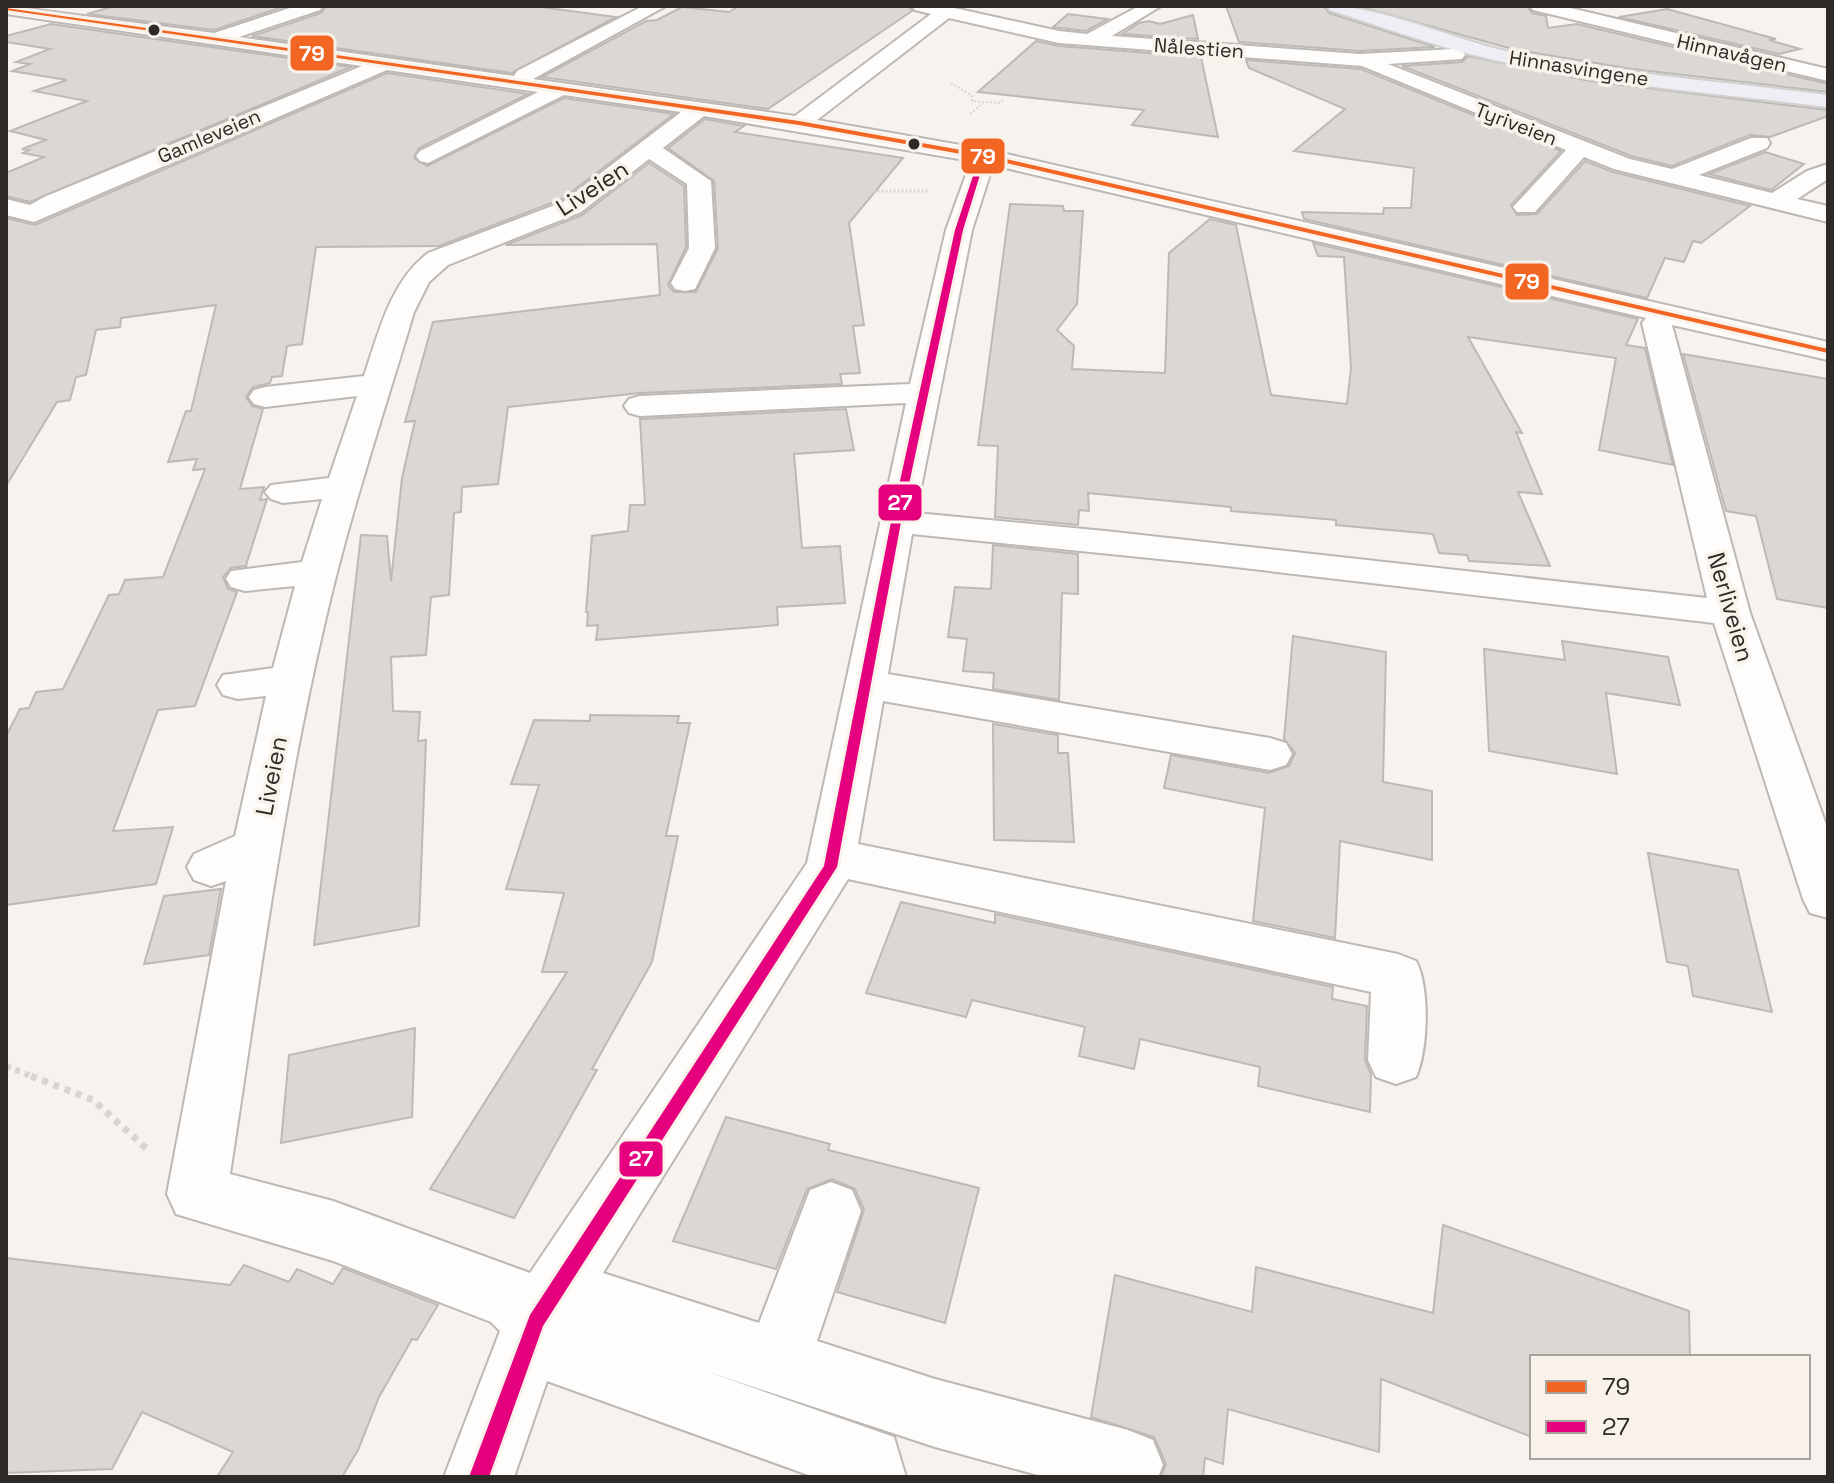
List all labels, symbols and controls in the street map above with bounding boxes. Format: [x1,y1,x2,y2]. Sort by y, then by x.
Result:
unlabelled marker [146,22,162,38]
street label: Hinnavågen [1674,28,1790,78]
street label: Nålestien [1153,32,1245,64]
line badge: 79 [289,34,335,72]
text: 79 [299,39,325,67]
street label: Hinnasvingene [1507,44,1651,92]
street label: Tyriveien [1471,96,1561,152]
street label: Gamleveien [154,103,264,169]
unlabelled marker [906,136,922,152]
line badge: 79 [960,137,1006,175]
text: 79 [970,142,996,170]
street label: Liveien [550,153,634,223]
line badge: 79 [1504,262,1550,301]
text: 79 [1514,267,1540,295]
line badge: 27 [877,483,923,522]
text: 27 [887,488,913,516]
street label: Nerliveien [1701,549,1761,665]
street label: Liveien [248,734,294,818]
line badge: 27 [618,1140,664,1178]
text: 27 [628,1144,654,1172]
legend [1530,1355,1810,1459]
text: 79 [1602,1371,1630,1402]
text: 27 [1602,1411,1630,1442]

